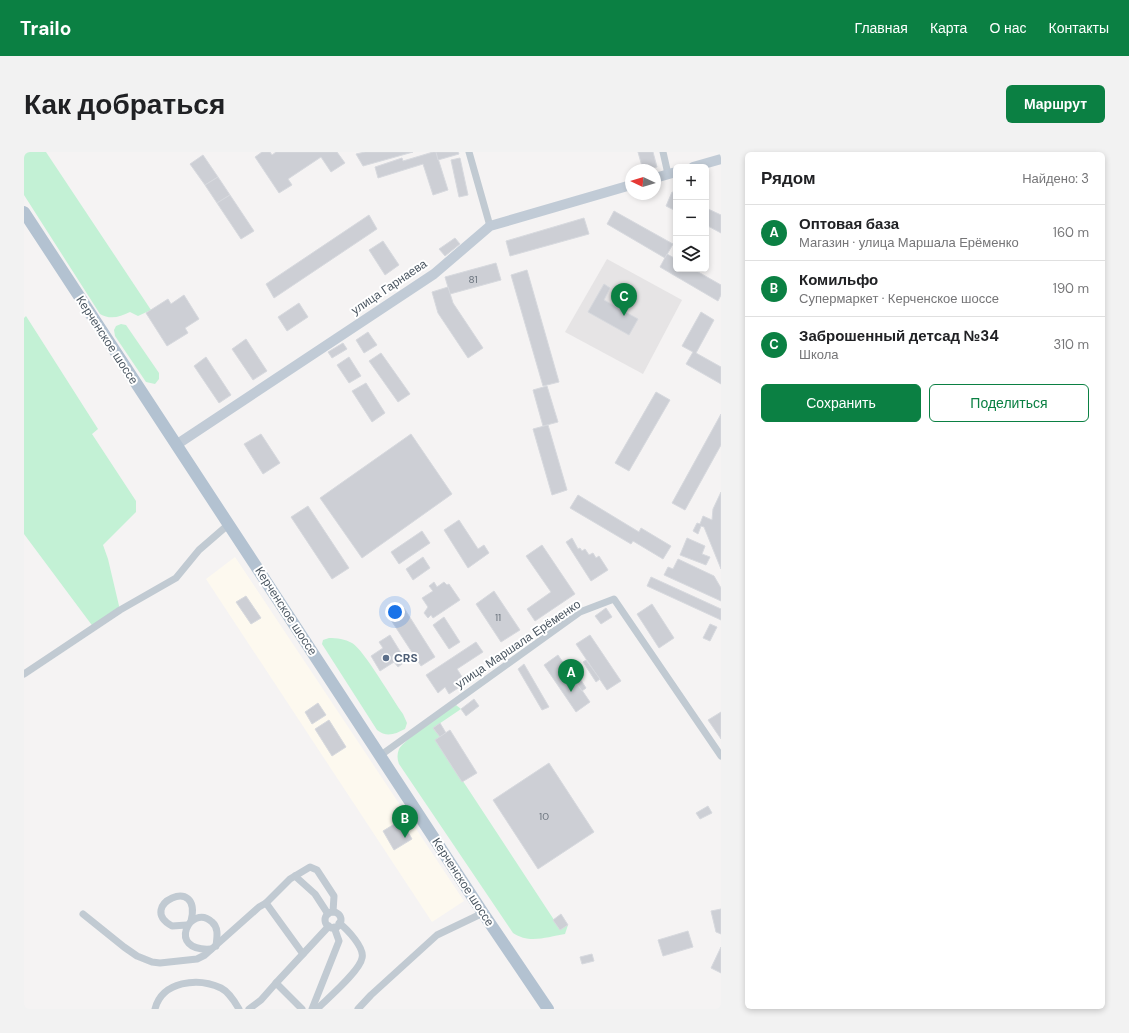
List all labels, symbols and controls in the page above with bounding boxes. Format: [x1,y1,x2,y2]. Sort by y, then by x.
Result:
text: Trailo [20,16,71,41]
text: Главная [855,19,908,37]
text: Карта [930,19,967,37]
text: О нас [989,19,1027,37]
text: Контакты [1049,19,1109,37]
button: Маршрут [1006,85,1105,123]
text: Как добраться [24,86,225,123]
north arrow [625,164,661,200]
map controls [673,164,709,272]
button: + [673,164,709,200]
text: Рядом [761,167,816,189]
text: Найдено: 3 [1022,170,1089,187]
button: − [673,200,709,236]
text: Оптовая база [799,214,899,234]
text: A [769,224,779,241]
text: 160 m [1053,224,1089,241]
text: Магазин · улица Маршала Ерёменко [799,234,1019,251]
button: layers [673,236,709,272]
street label: улица Гарнаева [348,256,430,318]
text: Комильфо [799,270,878,290]
house number: 81 [469,273,478,286]
text: B [770,280,778,297]
text: 190 m [1053,280,1089,297]
pin: C [611,283,637,316]
text: Супермаркет · Керченское шоссе [799,290,999,307]
street label: Керченское шоссе [72,293,142,388]
text: Заброшенный детсад №34 [799,326,999,346]
text: C [769,336,779,353]
text: 310 m [1054,336,1089,353]
text: Школа [799,346,839,363]
button: Сохранить [761,384,921,422]
button: Поделиться [929,384,1089,422]
street label: Керченское шоссе [251,564,321,659]
street label: улица Маршала Ерёменко [452,596,584,692]
your location [385,602,405,622]
house number: 11 [495,611,501,624]
place label: CRS [394,650,418,666]
marker: CRS [381,653,391,663]
pin: A [558,659,584,692]
pin: B [392,805,418,838]
house number: 10 [539,810,549,823]
street label: Керченское шоссе [428,835,498,930]

